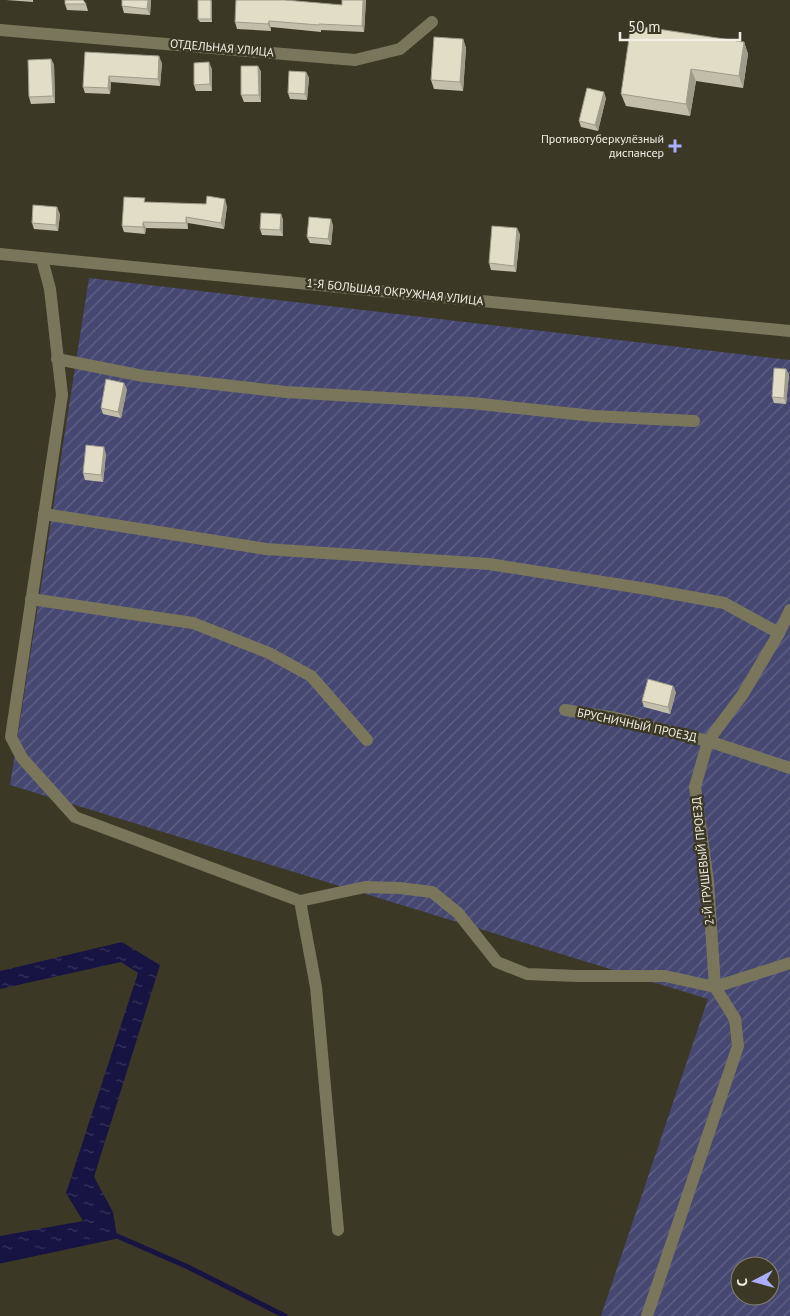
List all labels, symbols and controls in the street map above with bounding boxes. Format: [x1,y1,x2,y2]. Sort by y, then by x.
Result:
scale bar [620,10,740,42]
text: 50 m [628,17,661,36]
street label: ОТДЕЛЬНАЯ УЛИЦА [169,35,275,60]
place label: Противотуберкулёзный диспансер [541,131,664,160]
marker: Противотуберкулёзный диспансер [668,139,682,153]
street label: 1-Я БОЛЬШАЯ ОКРУЖНАЯ УЛИЦА [306,275,484,308]
street label: БРУСНИЧНЫЙ ПРОЕЗД [576,704,698,745]
street label: 2-Й ГРУШЕВЫЙ ПРОЕЗД [688,796,717,926]
north arrow [730,1256,780,1306]
text: С [733,1277,751,1287]

